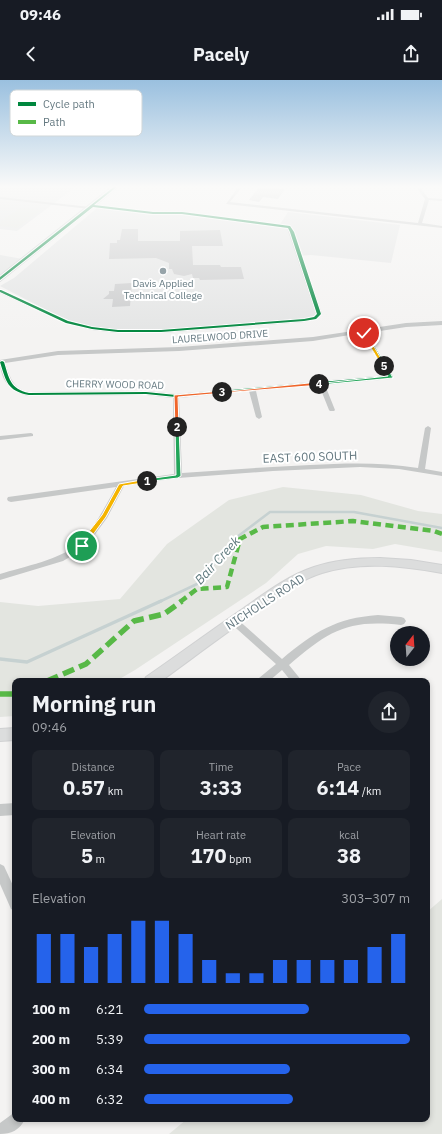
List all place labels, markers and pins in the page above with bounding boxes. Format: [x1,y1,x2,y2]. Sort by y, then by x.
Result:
marker: Davis Applied Technical College [158,266,168,276]
place label: Davis Applied Technical College [124,277,203,302]
pin [347,316,381,350]
pin: 5 [374,356,394,376]
pin: 4 [309,374,329,394]
pin: 3 [212,382,232,402]
pin: 2 [167,417,187,437]
pin: 1 [137,471,157,491]
pin [65,529,99,563]

